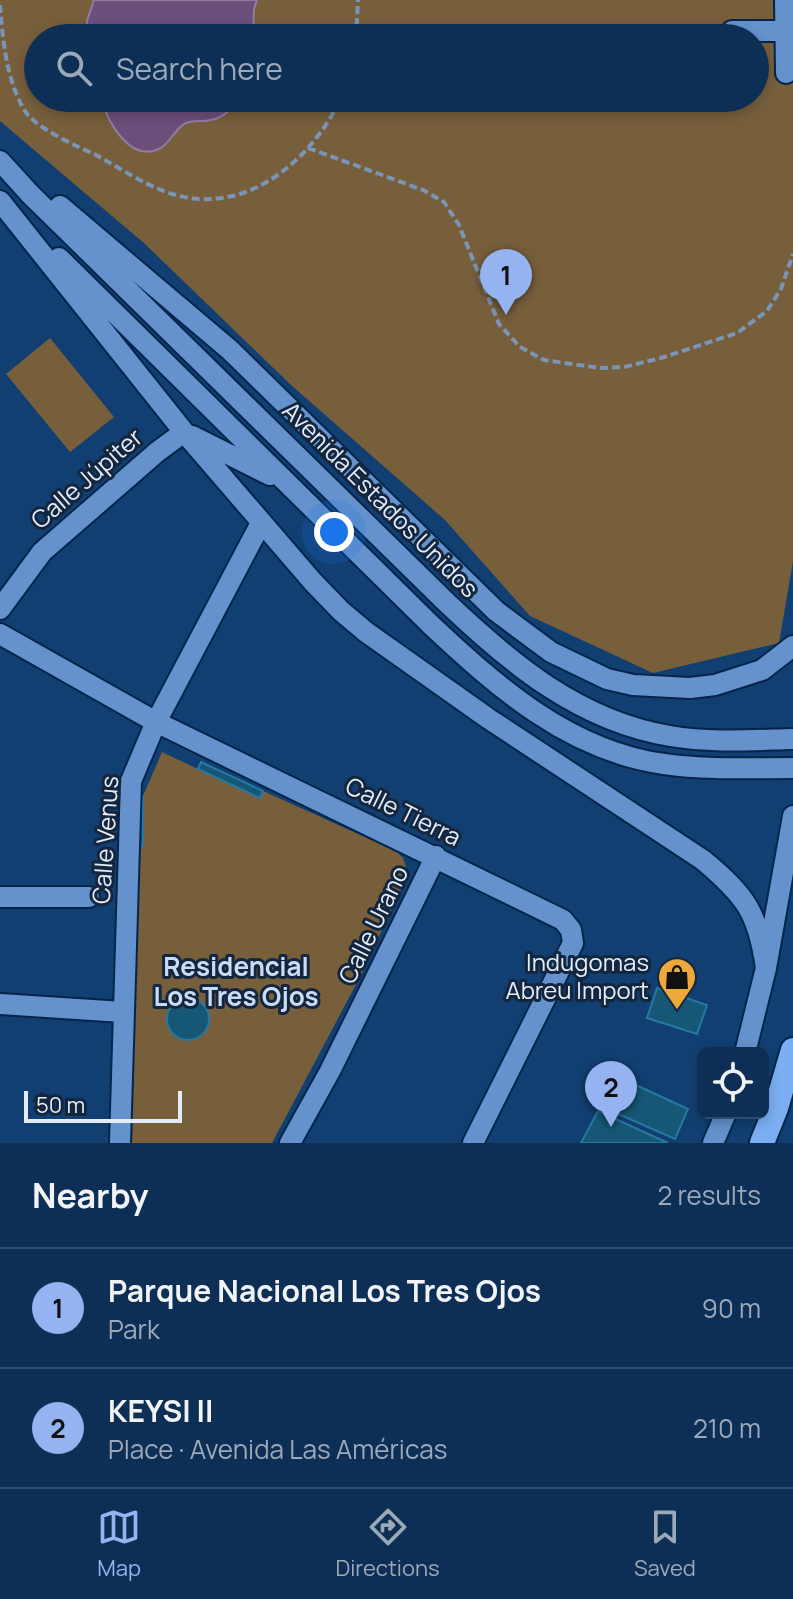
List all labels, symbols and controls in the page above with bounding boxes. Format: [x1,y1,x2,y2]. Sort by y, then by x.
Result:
search box [24,24,769,112]
icon: search [52,46,96,90]
text: Search here [116,48,283,89]
pin: 1 [480,249,532,315]
street label: Avenida Estados Unidos [276,394,486,604]
street label: Calle Júpiter [23,420,149,535]
your location [314,512,354,552]
street label: Calle Tierra [340,768,467,853]
street label: Calle Venus [84,775,125,905]
street label: Calle Urano [330,860,415,989]
place label: Indugomas Abreu Import [505,945,649,1006]
district label: Residencial Los Tres Ojos [153,948,319,1014]
shop icon: Indugomas Abreu Import [656,956,698,1011]
map controls [697,1047,769,1119]
button: locate [697,1047,769,1119]
pin: 2 [585,1061,637,1127]
scale bar [24,1087,182,1123]
text: 50 m [36,1090,85,1120]
text: Nearby [32,1172,148,1218]
text: 2 results [657,1177,761,1213]
text: Parque Nacional Los Tres Ojos [108,1270,541,1311]
text: 1 [52,1290,64,1326]
text: 90 m [702,1290,761,1326]
text: Park [108,1311,160,1347]
text: KEYSI II [108,1390,213,1431]
text: 2 [50,1410,66,1446]
text: 210 m [693,1410,761,1446]
text: Place · Avenida Las Américas [108,1431,447,1467]
tab: Map [97,1505,141,1583]
tab: Directions [335,1505,440,1583]
tab: Saved [634,1505,696,1583]

